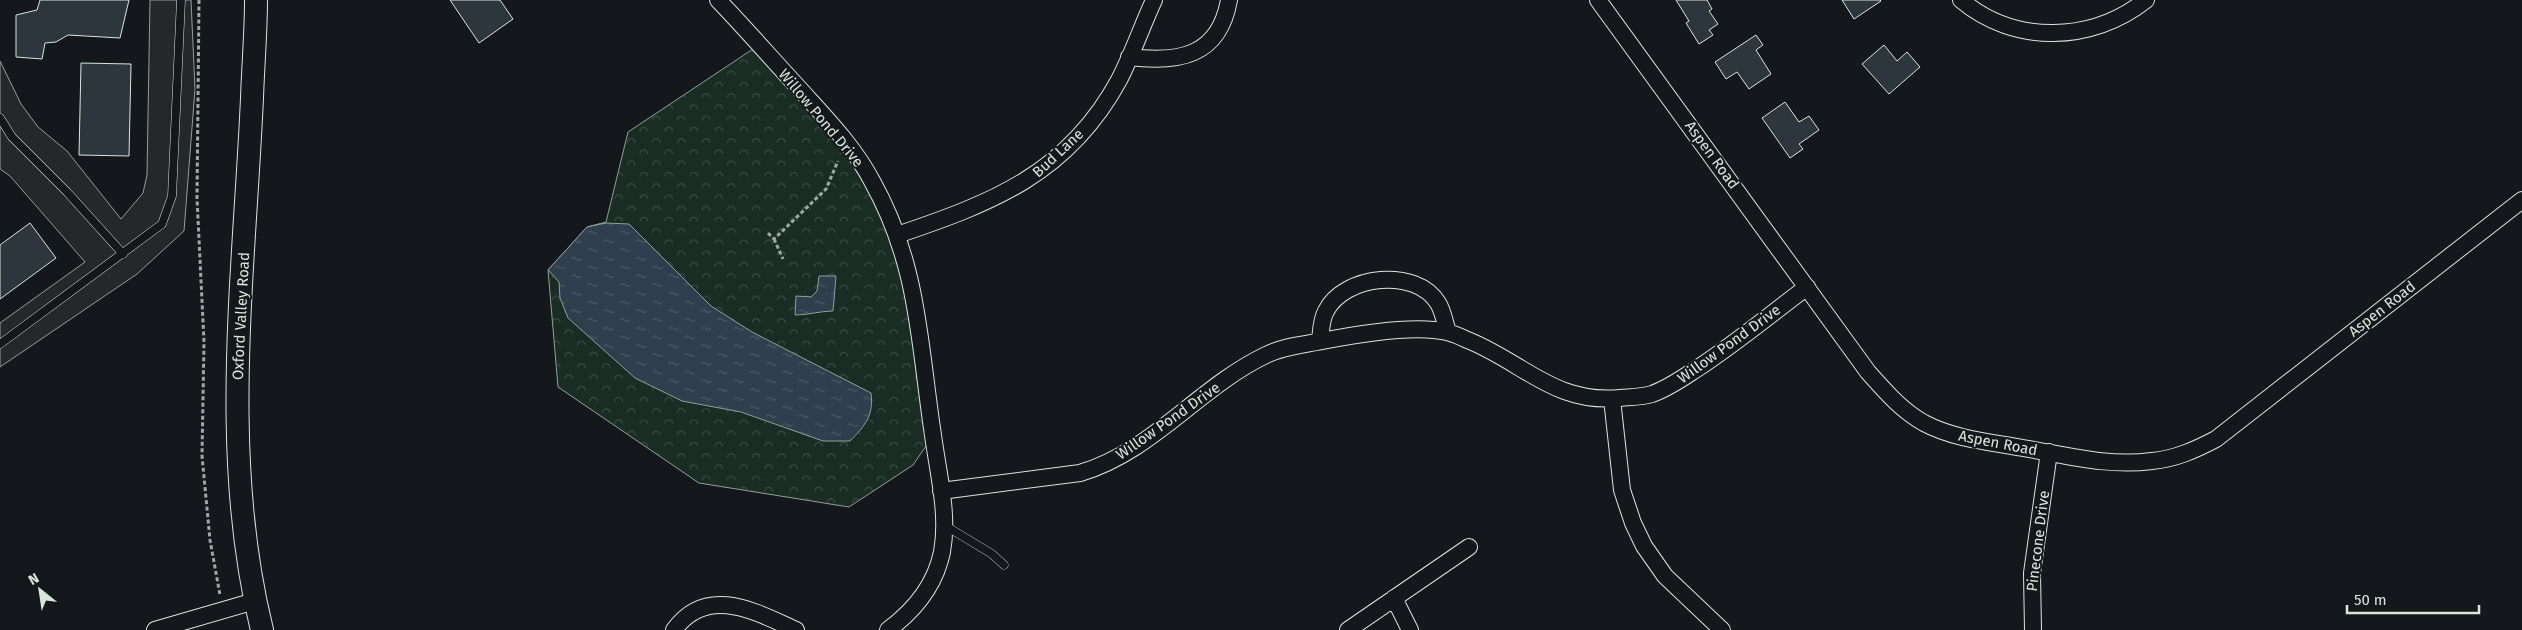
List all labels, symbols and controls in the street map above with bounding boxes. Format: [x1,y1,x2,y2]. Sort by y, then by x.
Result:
street label: Willow Pond Drive [775,65,867,171]
street label: Aspen Road [1681,117,1743,193]
street label: Bud Lane [1029,125,1087,181]
street label: Oxford Valley Road [229,252,253,380]
street label: Aspen Road [2345,277,2419,341]
street label: Willow Pond Drive [1674,301,1784,387]
street label: Willow Pond Drive [1113,378,1223,464]
street label: Aspen Road [1957,427,2039,459]
street label: Pinecone Drive [2023,489,2053,593]
north arrow [15,565,65,615]
text: N [25,569,42,589]
scale bar [2347,582,2480,614]
text: 50 m [2354,591,2387,609]

